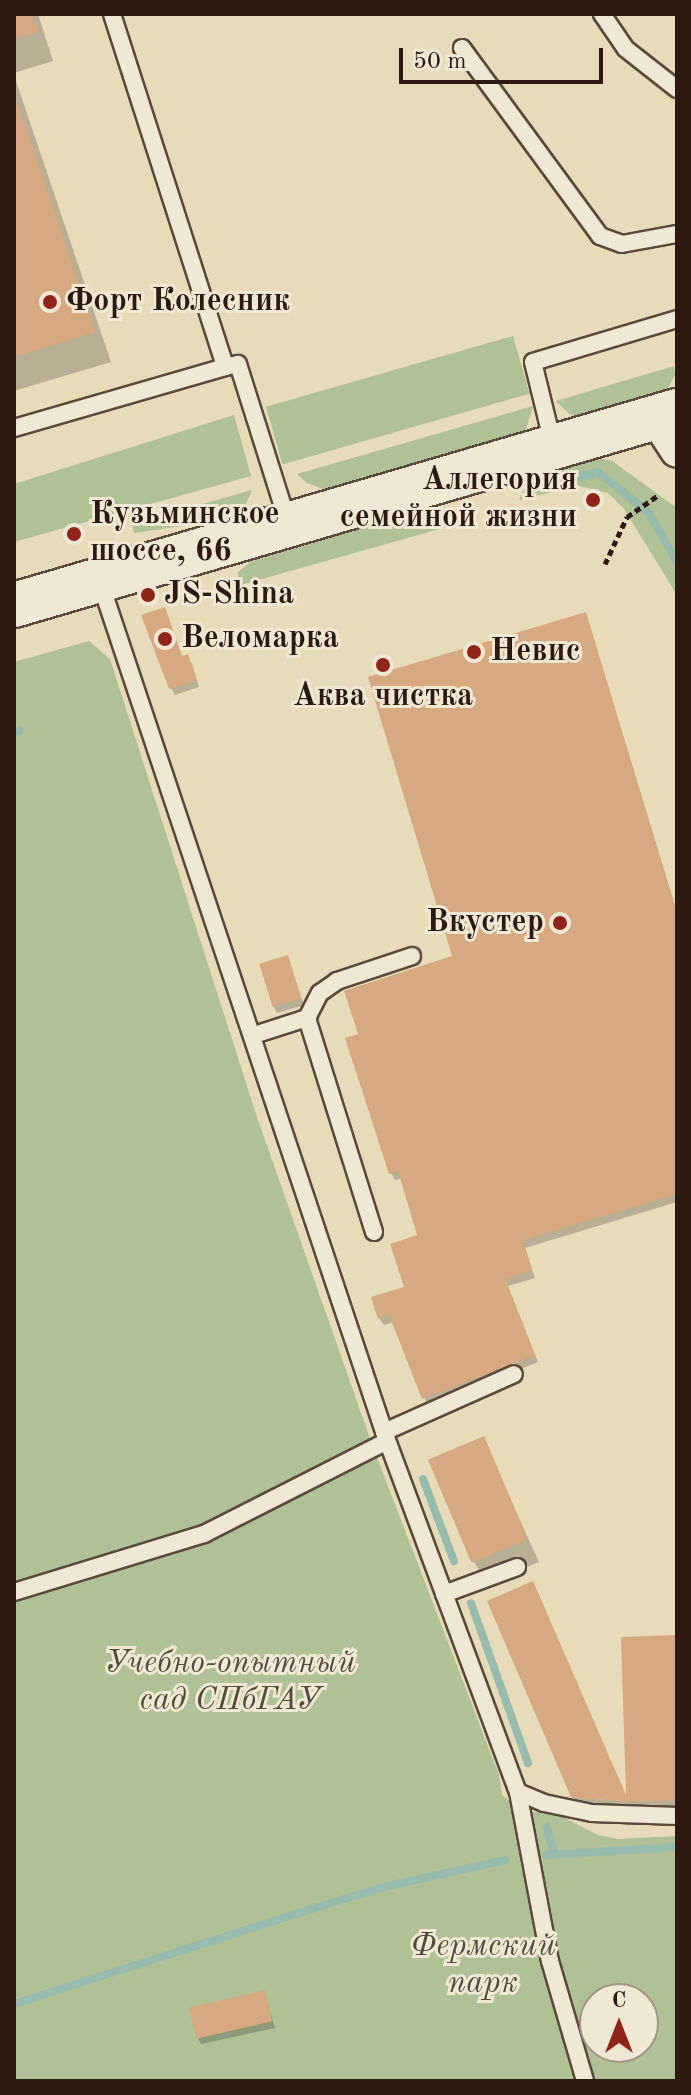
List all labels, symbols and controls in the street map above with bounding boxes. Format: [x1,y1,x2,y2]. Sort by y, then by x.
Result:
scale bar [403,32,607,82]
text: 50 m [413,50,467,74]
place label: Форт Колесник [66,283,290,321]
marker: Форт Колесник [41,293,59,311]
place label: Аллегория семейной жизни [340,463,577,538]
marker: Аллегория семейной жизни [584,491,602,509]
place label: Кузьминское шоссе, 66 [90,497,280,572]
marker: Кузьминское шоссе, 66 [65,525,83,543]
place label: JS-Shina [164,576,294,614]
marker: JS-Shina [139,586,157,604]
place label: Веломарка [181,620,339,658]
marker: Веломарка [156,630,174,648]
place label: Невис [490,633,581,671]
marker: Невис [465,643,483,661]
marker: Аква чистка [374,656,392,674]
place label: Аква чистка [293,678,473,716]
place label: Вкустер [426,904,544,942]
marker: Вкустер [551,914,569,932]
park label: Учебно-опытный сад СПбГАУ [104,1646,356,1721]
park label: Фермский парк [410,1929,556,2004]
north arrow [579,1983,659,2063]
text: С [612,1990,626,2012]

